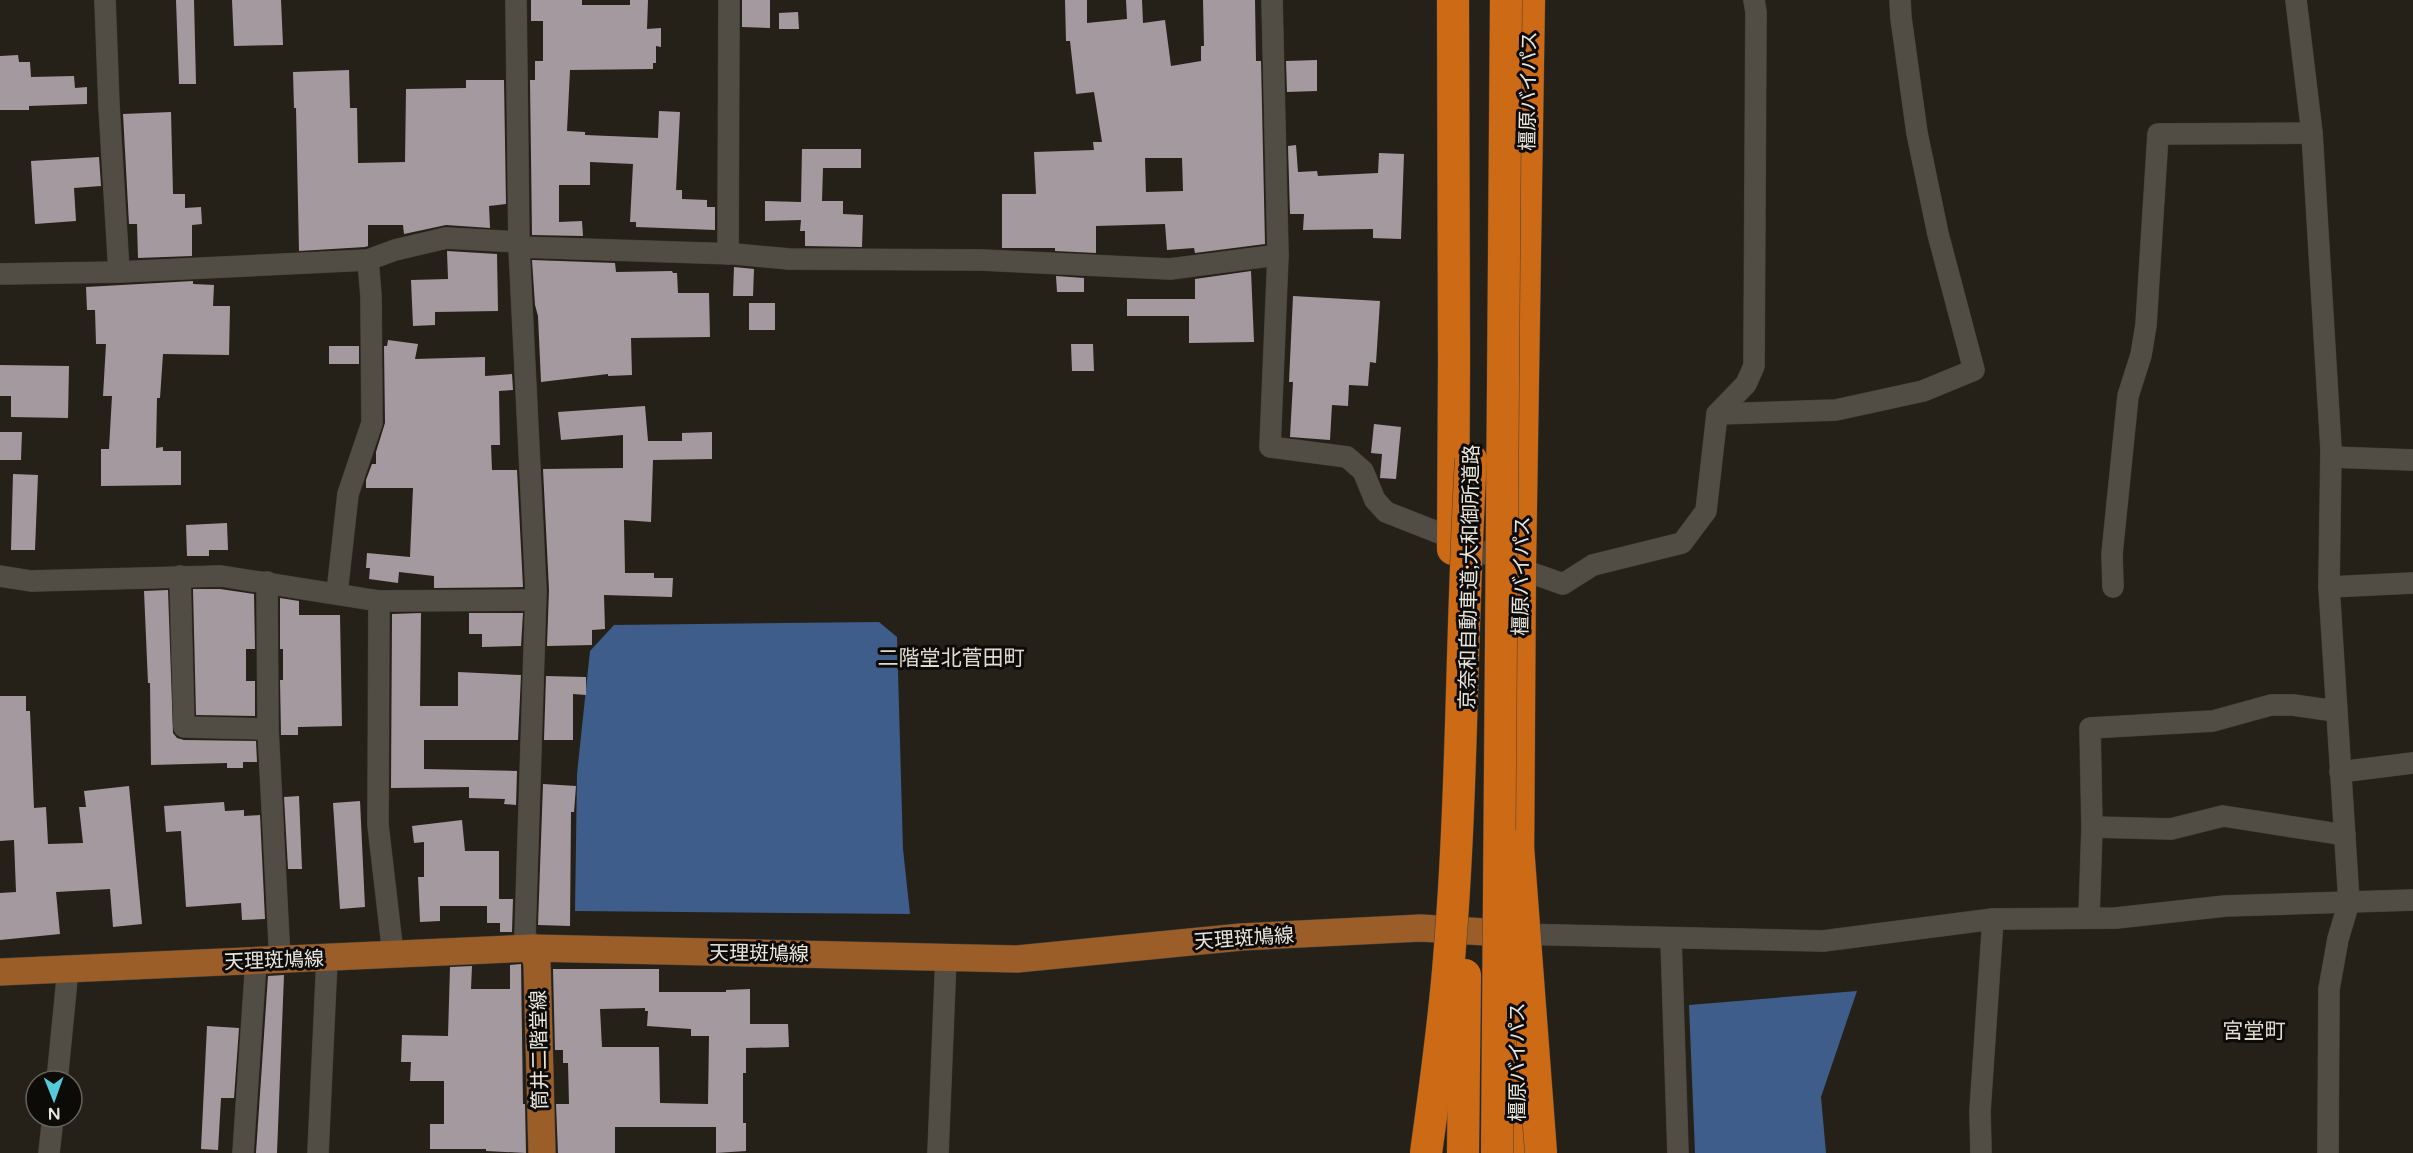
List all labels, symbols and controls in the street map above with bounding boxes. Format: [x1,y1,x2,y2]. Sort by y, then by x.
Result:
street label: 橿原バイパス [1516,31,1542,151]
street label: 京奈和自動車道;大和御所道路 [1456,444,1484,710]
street label: 橿原バイパス [1509,516,1535,636]
district label: 二階堂北菅田町 [878,646,1025,671]
street label: 天理斑鳩線 [1193,924,1295,954]
street label: 天理斑鳩線 [709,941,809,967]
street label: 天理斑鳩線 [224,947,324,975]
street label: 筒井二階堂線 [527,990,553,1110]
street label: 橿原バイパス [1506,1002,1530,1122]
district label: 宮堂町 [2223,1019,2286,1044]
north arrow [24,1069,84,1129]
text: N [48,1103,61,1123]

